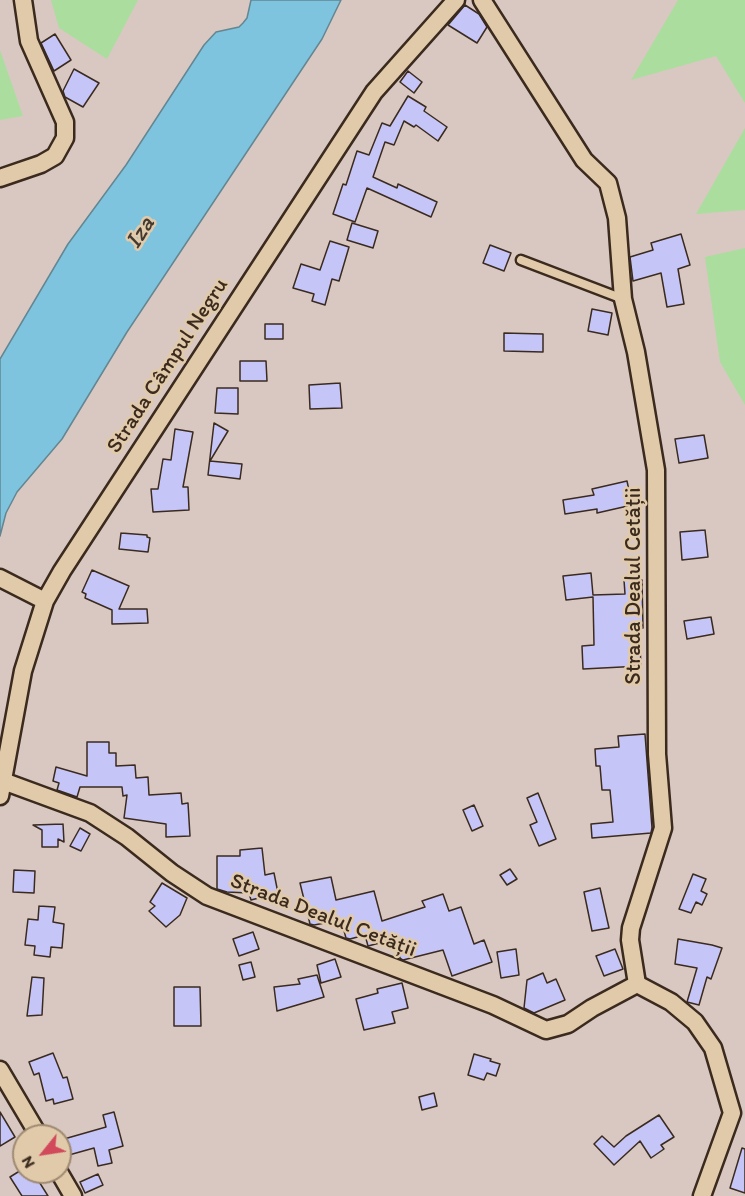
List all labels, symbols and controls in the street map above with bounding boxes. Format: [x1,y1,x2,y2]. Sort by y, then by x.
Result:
water label: Iza [120,211,162,255]
street label: Strada Câmpul Negru [102,274,234,458]
street label: Strada Dealul Cetății [621,487,647,685]
street label: Strada Dealul Cetății [226,868,420,964]
north arrow [12,1124,72,1184]
text: N [17,1153,39,1172]

